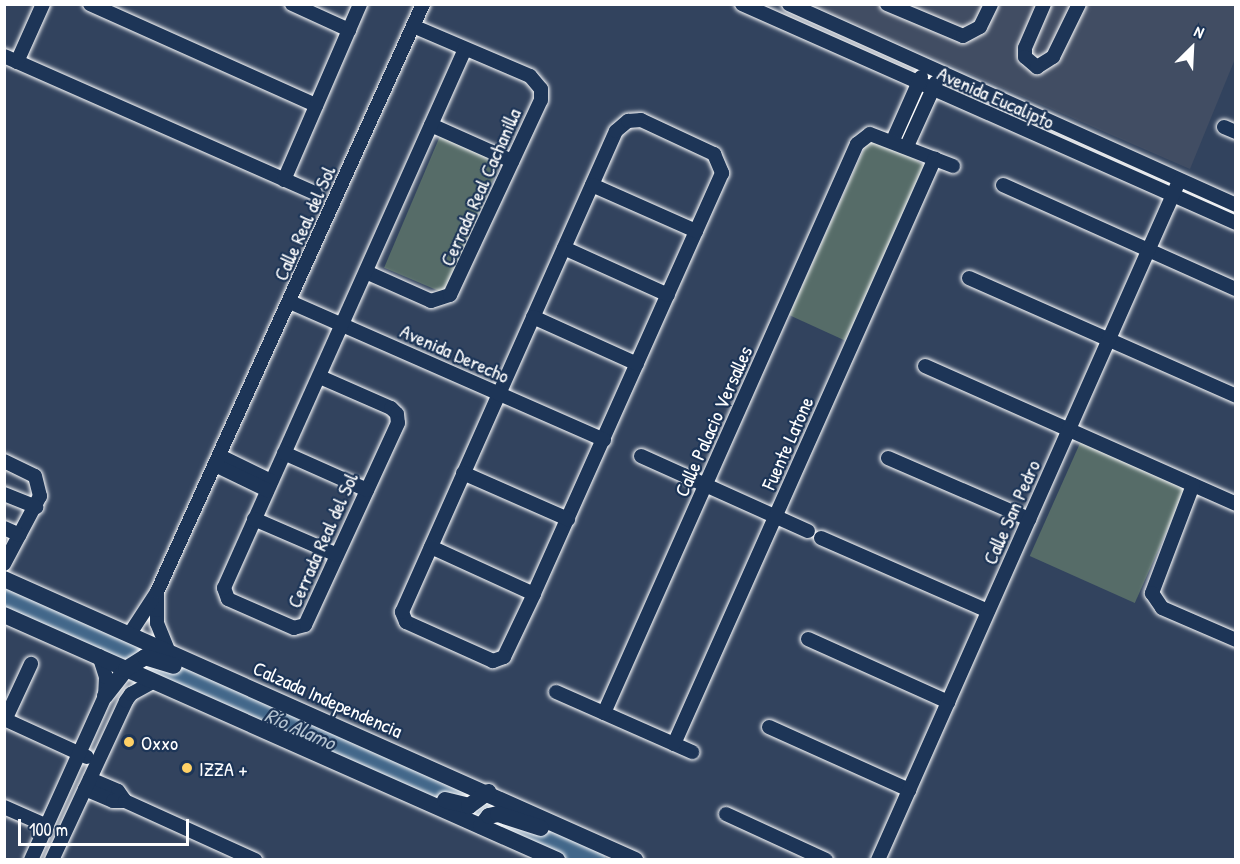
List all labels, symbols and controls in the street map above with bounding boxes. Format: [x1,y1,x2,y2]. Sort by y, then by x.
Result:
north arrow [1162,18,1222,78]
text: N [1191,20,1208,43]
street label: Avenida Eucalipto [934,61,1058,133]
street label: Cerrada Real Cachanilla [434,104,526,270]
street label: Calle Real del Sol [268,162,340,284]
street label: Avenida Derecho [397,318,513,388]
street label: Calle Palacio Versalles [669,342,757,500]
street label: Fuente Latone [756,393,818,493]
street label: Calle San Pedro [977,456,1045,568]
street label: Cerrada Real del Sol [281,469,363,611]
street label: Calzada Independencia [250,655,406,743]
water label: Río Alamo [261,702,339,756]
place label: Oxxo [141,730,178,754]
marker: Oxxo [122,735,136,749]
place label: IZZA + [199,756,248,780]
marker: IZZA + [180,761,194,775]
scale bar [21,807,192,845]
text: 100 m [29,817,68,842]

